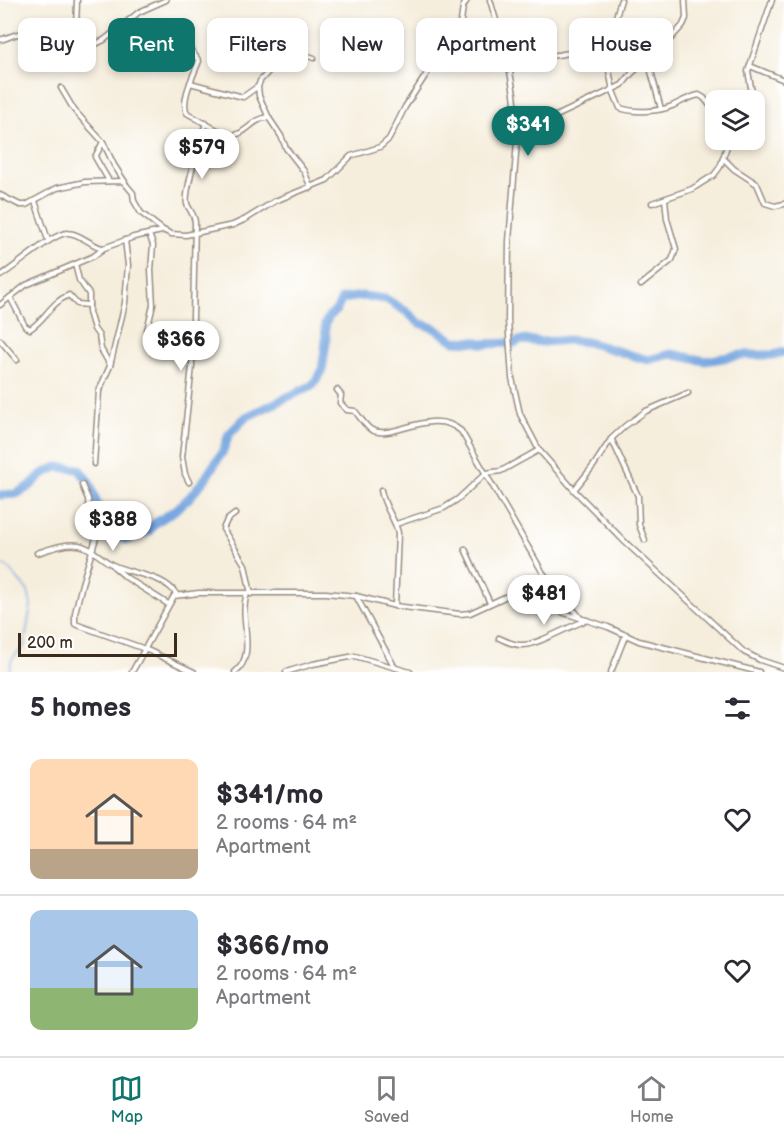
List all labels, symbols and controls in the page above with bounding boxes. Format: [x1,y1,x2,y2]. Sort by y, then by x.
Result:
chip: Buy [18,18,96,72]
chip: Rent [108,18,195,72]
chip: Filters [207,18,308,72]
chip: New [320,18,404,72]
chip: Apartment [416,18,557,72]
chip: House [569,18,673,72]
map controls [705,90,765,150]
button: layers [705,90,765,150]
pin: $341 [492,106,564,157]
text: $341 [506,113,550,137]
pin: $579 [166,129,238,180]
text: $579 [178,136,226,160]
pin: $366 [145,321,217,372]
text: $366 [156,328,206,352]
pin: $388 [77,501,149,552]
text: $388 [89,508,137,532]
pin: $481 [508,575,580,626]
text: $481 [521,582,567,606]
scale bar [18,630,177,658]
text: 200 m [27,634,73,653]
icon: filters [721,692,754,725]
text: 5 homes [30,693,131,724]
text: $341/mo [216,780,323,811]
icon: home [78,783,150,855]
icon: heart [721,803,754,836]
text: 2 rooms · 64 m² [216,811,357,835]
text: Apartment [216,835,311,859]
text: $366/mo [216,931,329,962]
icon: home [78,934,150,1006]
icon: heart [721,954,754,987]
text: 2 rooms · 64 m² [216,962,357,986]
text: Apartment [216,986,311,1010]
tab: Map [110,1072,143,1127]
tab: Saved [364,1072,409,1127]
tab: Home [630,1072,674,1127]

